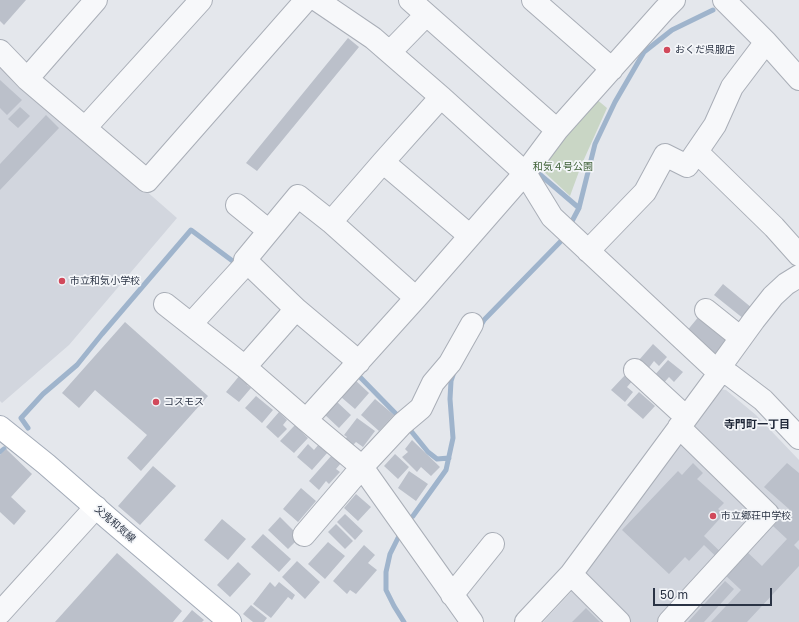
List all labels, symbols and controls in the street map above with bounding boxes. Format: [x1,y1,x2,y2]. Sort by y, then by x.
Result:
place label: おくだ呉服店 [675,44,735,56]
marker: おくだ呉服店 [662,45,672,55]
park label: 和気４号公園 [533,161,593,173]
place label: 市立和気小学校 [70,275,140,287]
marker: 市立和気小学校 [57,276,67,286]
place label: コスモス [164,396,204,408]
marker: コスモス [151,397,161,407]
district label: 寺門町一丁目 [724,418,790,432]
street label: 父鬼和気線 [92,503,138,545]
place label: 市立郷荘中学校 [721,510,791,522]
marker: 市立郷荘中学校 [708,511,718,521]
scale bar [655,580,774,606]
text: 50 m [660,587,688,602]

